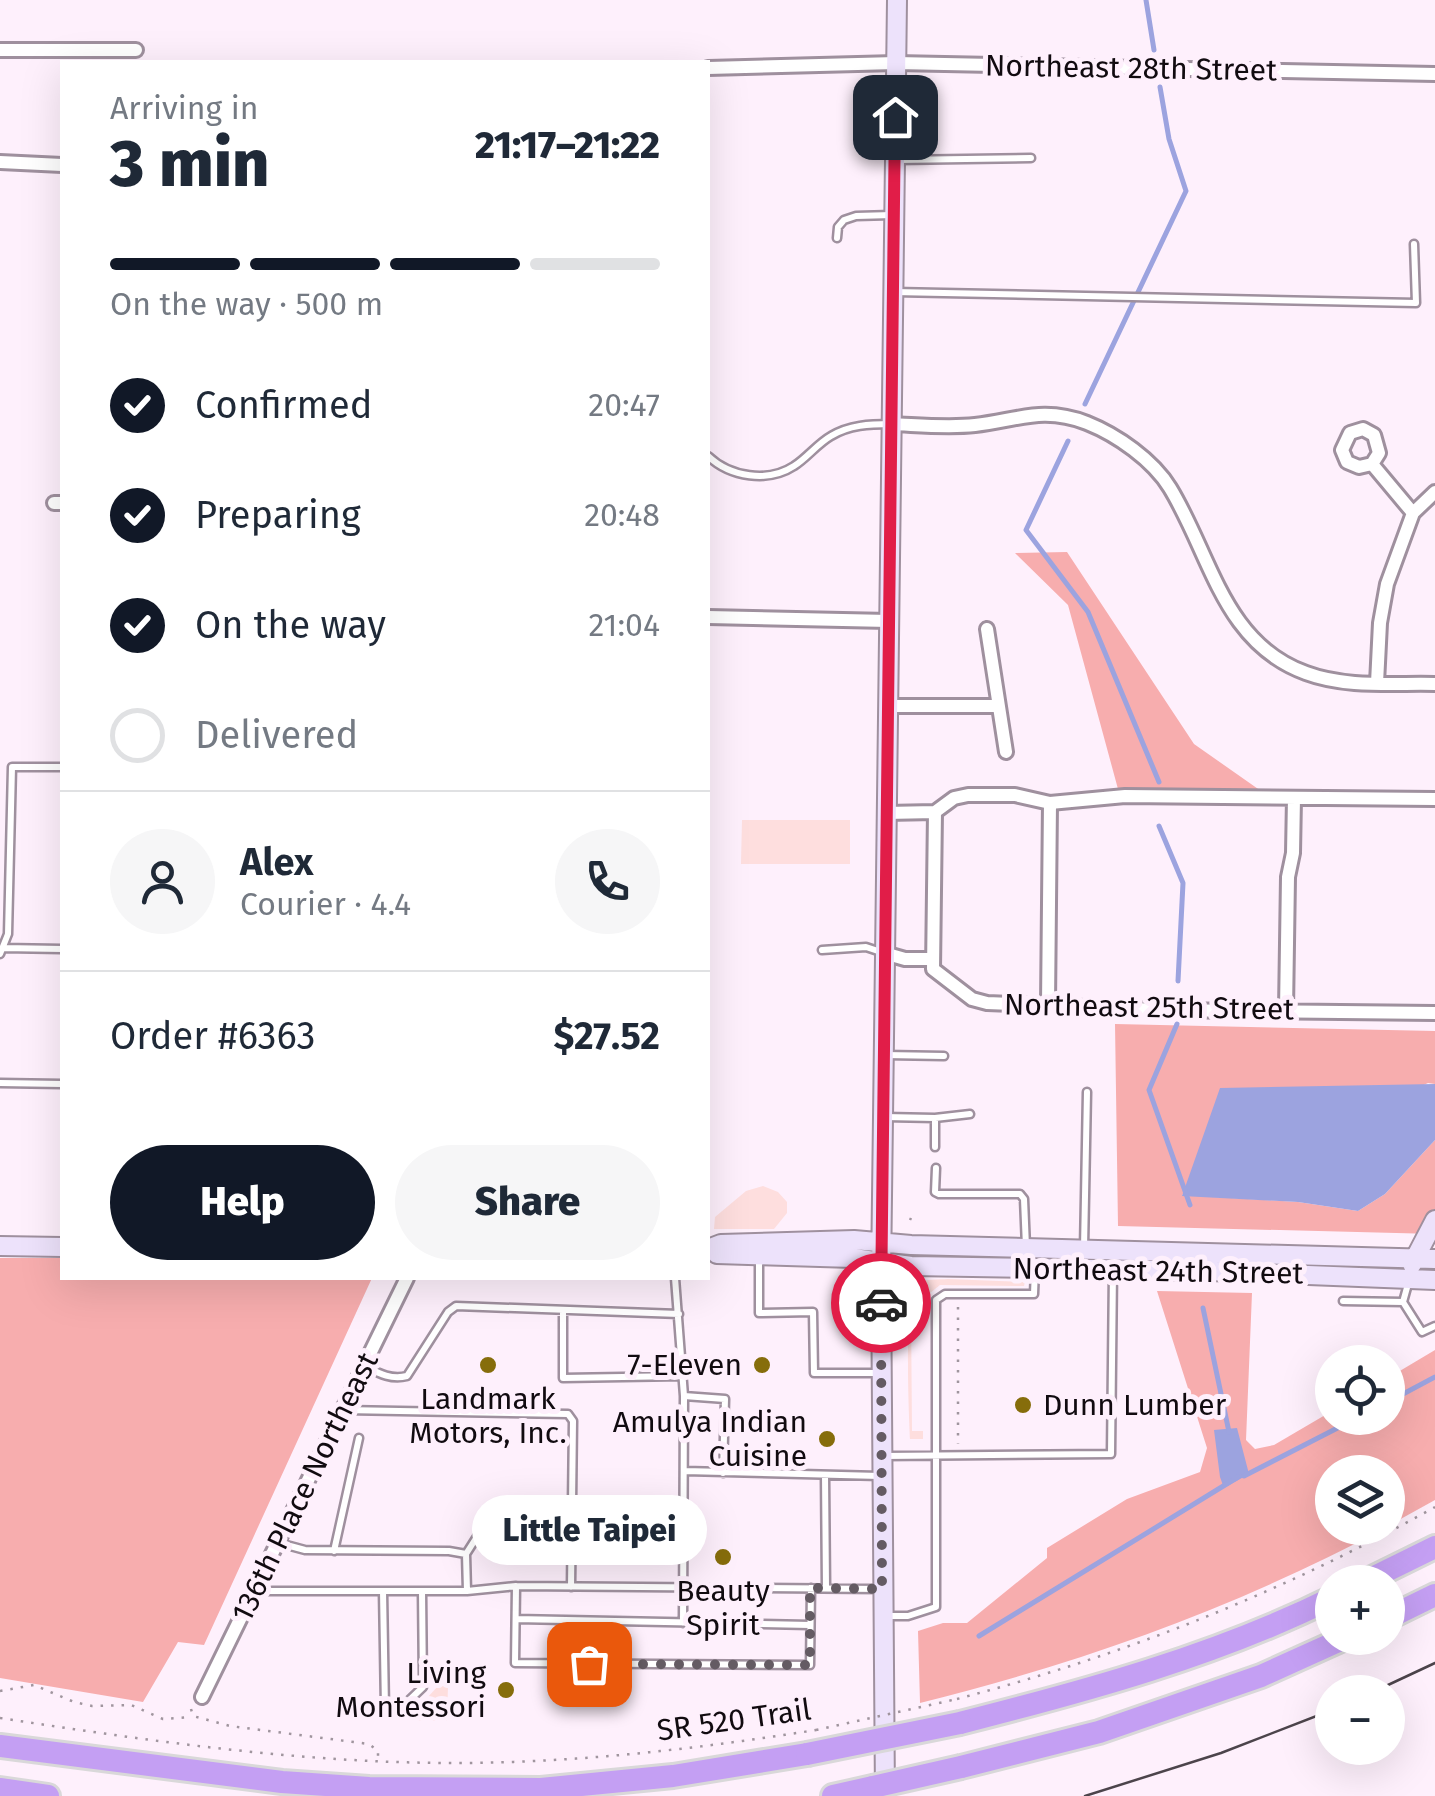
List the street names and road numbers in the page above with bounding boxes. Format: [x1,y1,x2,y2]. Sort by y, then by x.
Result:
street label: Northeast 28th Street [985,47,1277,89]
street label: Northeast 25th Street [1004,986,1295,1028]
street label: Northeast 24th Street [1012,1250,1304,1292]
street label: 136th Place Northeast [224,1346,386,1628]
street label: SR 520 Trail [655,1691,814,1749]

